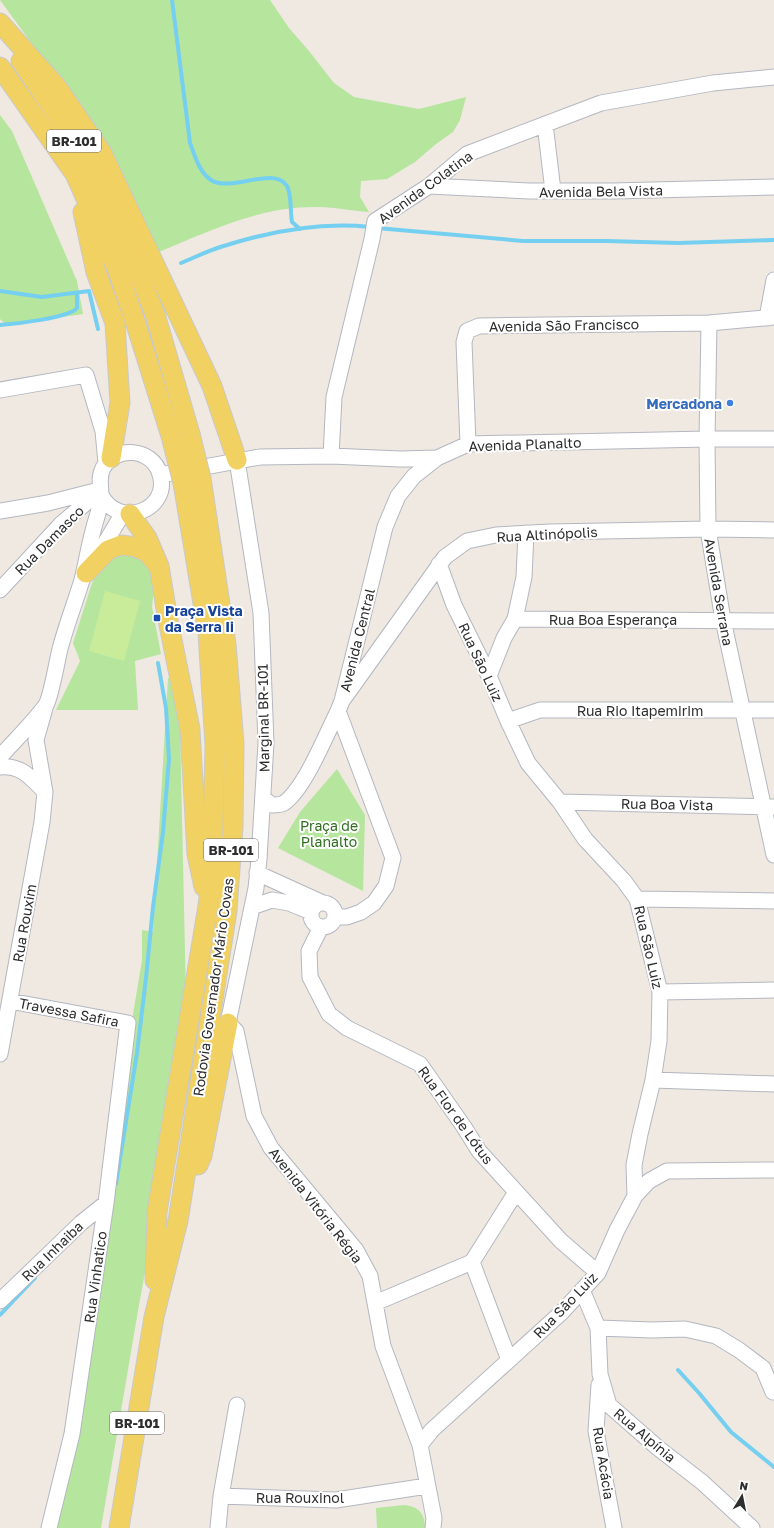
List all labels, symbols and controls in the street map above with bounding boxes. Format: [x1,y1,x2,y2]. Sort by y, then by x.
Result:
road number: BR-101 [47,130,101,152]
street label: Avenida Colatina [374,147,476,227]
street label: Avenida Bela Vista [539,181,663,201]
street label: Avenida São Francisco [489,315,639,335]
place label: Mercadona [646,395,722,412]
marker: Mercadona [725,398,735,408]
street label: Avenida Planalto [468,434,582,454]
street label: Rua Damasco [11,502,87,578]
street label: Rua Altinópolis [496,523,598,545]
street label: Avenida Serrana [701,537,737,647]
street label: Avenida Central [336,587,378,693]
place label: Praça Vista da Serra Ii [165,602,243,635]
street label: Rua Boa Esperança [549,611,677,628]
marker: Praça Vista da Serra Ii [152,613,162,623]
street label: Rua São Luiz [455,620,507,704]
street label: Marginal BR-101 [254,663,272,772]
street label: Rua Rio Itapemirim [577,702,703,719]
street label: Rua Boa Vista [621,795,713,813]
park label: Praça de Planalto [300,817,358,850]
road number: BR-101 [204,839,258,861]
street label: Rodovia Governador Mário Covas [189,877,237,1097]
street label: Rua Rouxim [9,883,39,963]
street label: Rua São Luiz [631,904,667,990]
street label: Travessa Safira [18,994,120,1030]
street label: Rua Flor de Lótus [415,1063,497,1167]
street label: Avenida Vitória Régia [266,1144,366,1266]
street label: Rua Inhaiba [18,1217,86,1285]
street label: Rua Vinhatico [80,1230,110,1324]
street label: Rua São Luiz [529,1269,601,1341]
street label: Rua Alpínia [611,1404,679,1466]
road number: BR-101 [110,1412,164,1434]
street label: Rua Acácia [590,1426,618,1500]
north arrow [722,1476,762,1516]
text: N [739,1479,749,1493]
street label: Rua Rouxinol [256,1489,344,1506]

